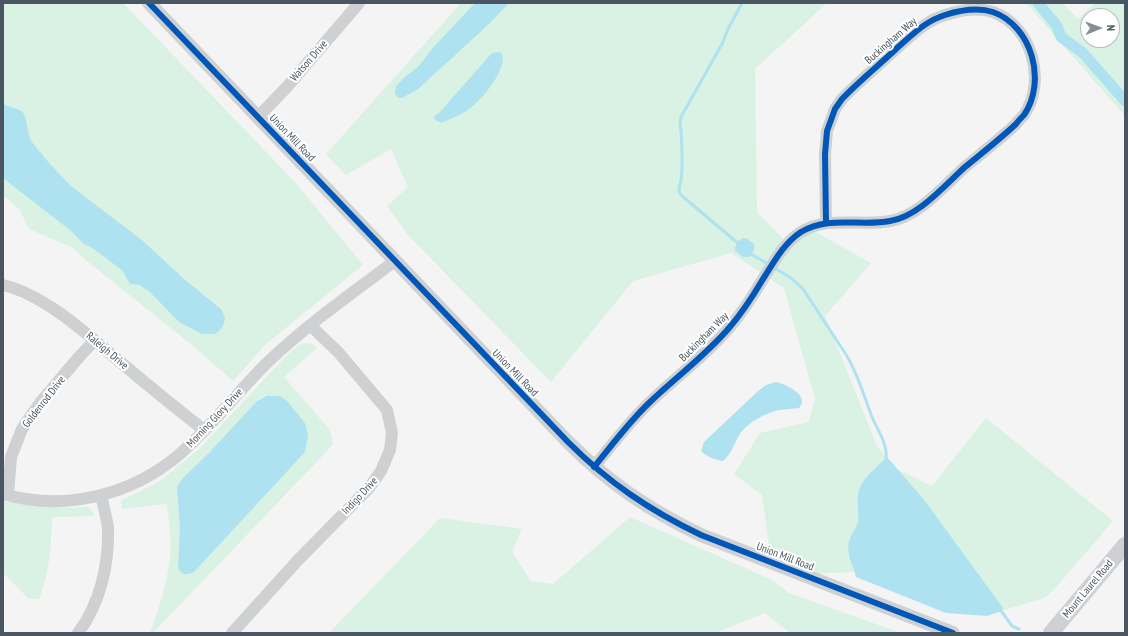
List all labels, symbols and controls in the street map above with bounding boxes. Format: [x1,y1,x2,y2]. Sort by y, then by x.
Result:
north arrow [1080,8,1120,48]
street label: Buckingham Way [862,15,920,67]
text: N [1104,25,1118,31]
street label: Watson Drive [288,38,330,84]
street label: Union Mill Road [266,112,318,164]
street label: Buckingham Way [677,310,731,364]
street label: Raleigh Drive [83,330,131,372]
street label: Union Mill Road [489,347,541,399]
street label: Goldenrod Drive [20,374,68,430]
street label: Morning Glory Drive [184,386,246,450]
street label: Indigo Drive [339,475,381,517]
street label: Union Mill Road [754,540,816,574]
street label: Mount Laurel Road [1060,557,1116,621]

